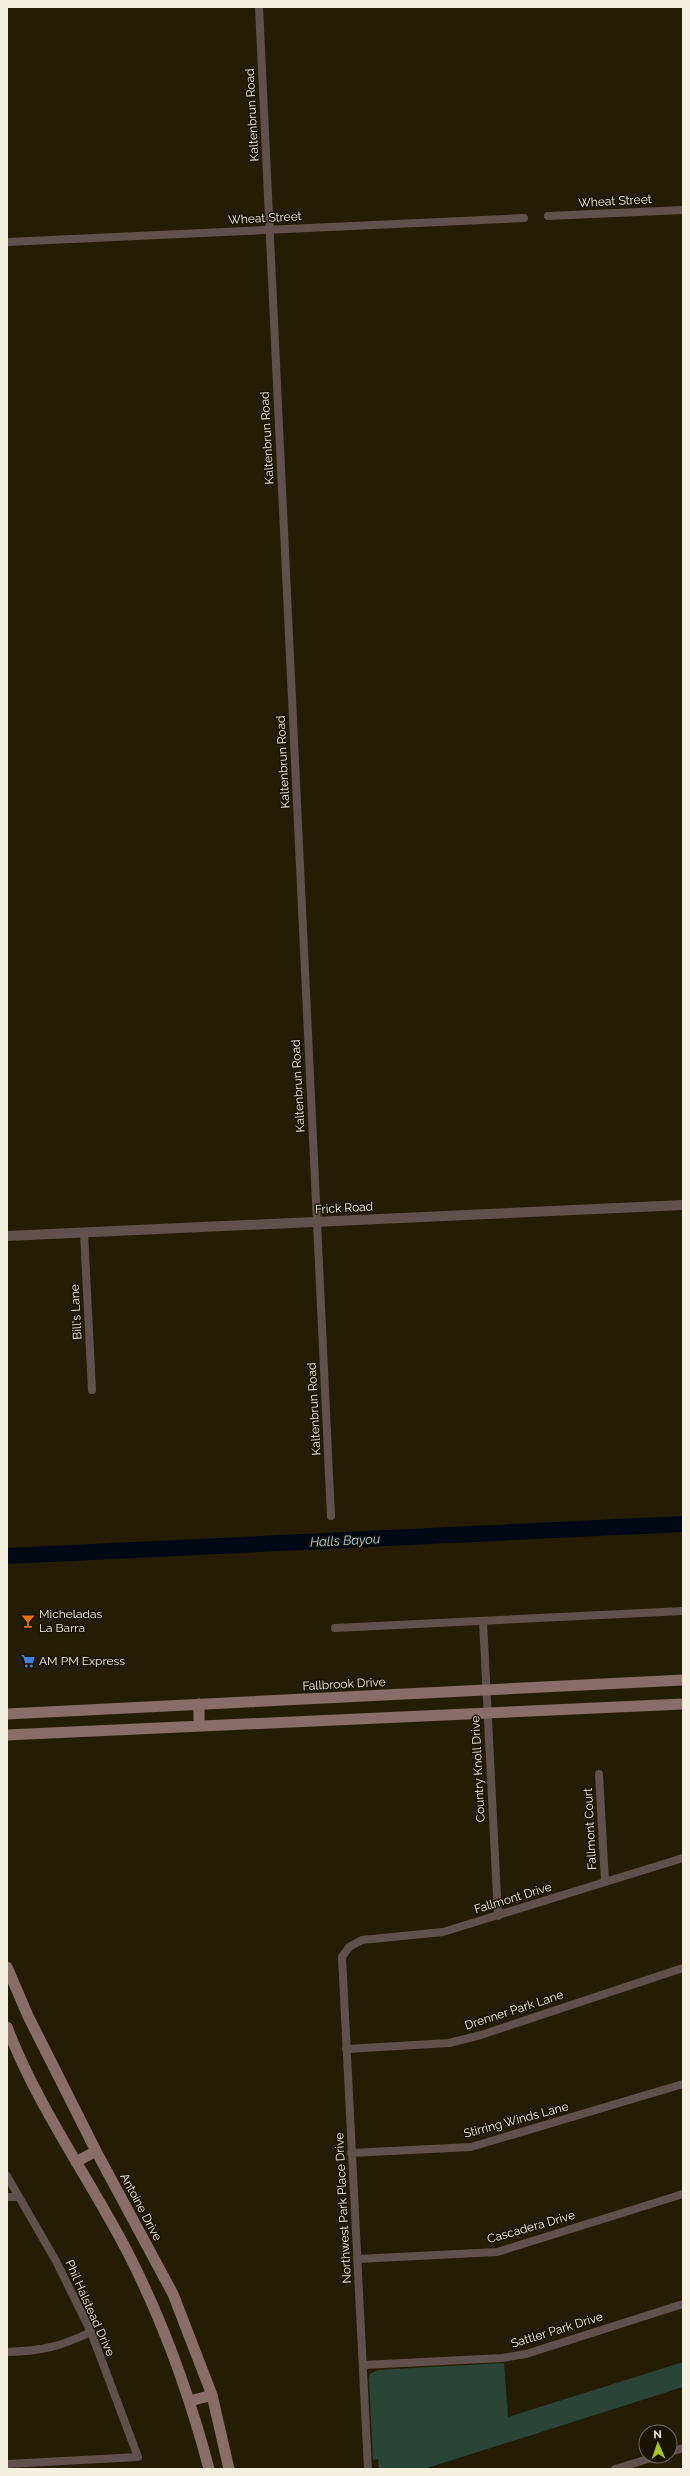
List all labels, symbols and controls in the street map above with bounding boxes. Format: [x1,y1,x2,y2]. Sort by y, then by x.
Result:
street label: Kaltenbrun Road [243,68,261,162]
street label: Wheat Street [578,192,652,210]
street label: Wheat Street [228,209,302,227]
street label: Kaltenbrun Road [258,391,276,485]
street label: Kaltenbrun Road [274,715,292,809]
street label: Kaltenbrun Road [289,1039,307,1133]
street label: Frick Road [315,1199,373,1217]
street label: Bill's Lane [68,1284,84,1340]
street label: Kaltenbrun Road [305,1362,323,1456]
water label: Halls Bayou [310,1531,381,1550]
place label: Micheladas La Barra [39,1607,103,1635]
bar icon: Micheladas La Barra [20,1613,36,1629]
supermarket icon: AM PM Express [20,1653,36,1669]
place label: AM PM Express [39,1654,125,1668]
street label: Fallbrook Drive [302,1675,386,1693]
street label: Country Knoll Drive [468,1715,488,1823]
street label: Fallmont Court [581,1788,599,1870]
street label: Fallmont Drive [473,1880,553,1916]
street label: Drenner Park Lane [463,1987,565,2033]
street label: Stirring Winds Lane [462,2099,570,2141]
street label: Northwest Park Place Drive [332,2132,354,2284]
street label: Antoine Drive [117,2171,165,2243]
street label: Cascadera Drive [486,2208,576,2246]
street label: Phil Halstead Drive [62,2258,118,2358]
street label: Sattler Park Drive [509,2309,605,2351]
north arrow [638,2424,678,2464]
text: N [653,2428,662,2441]

